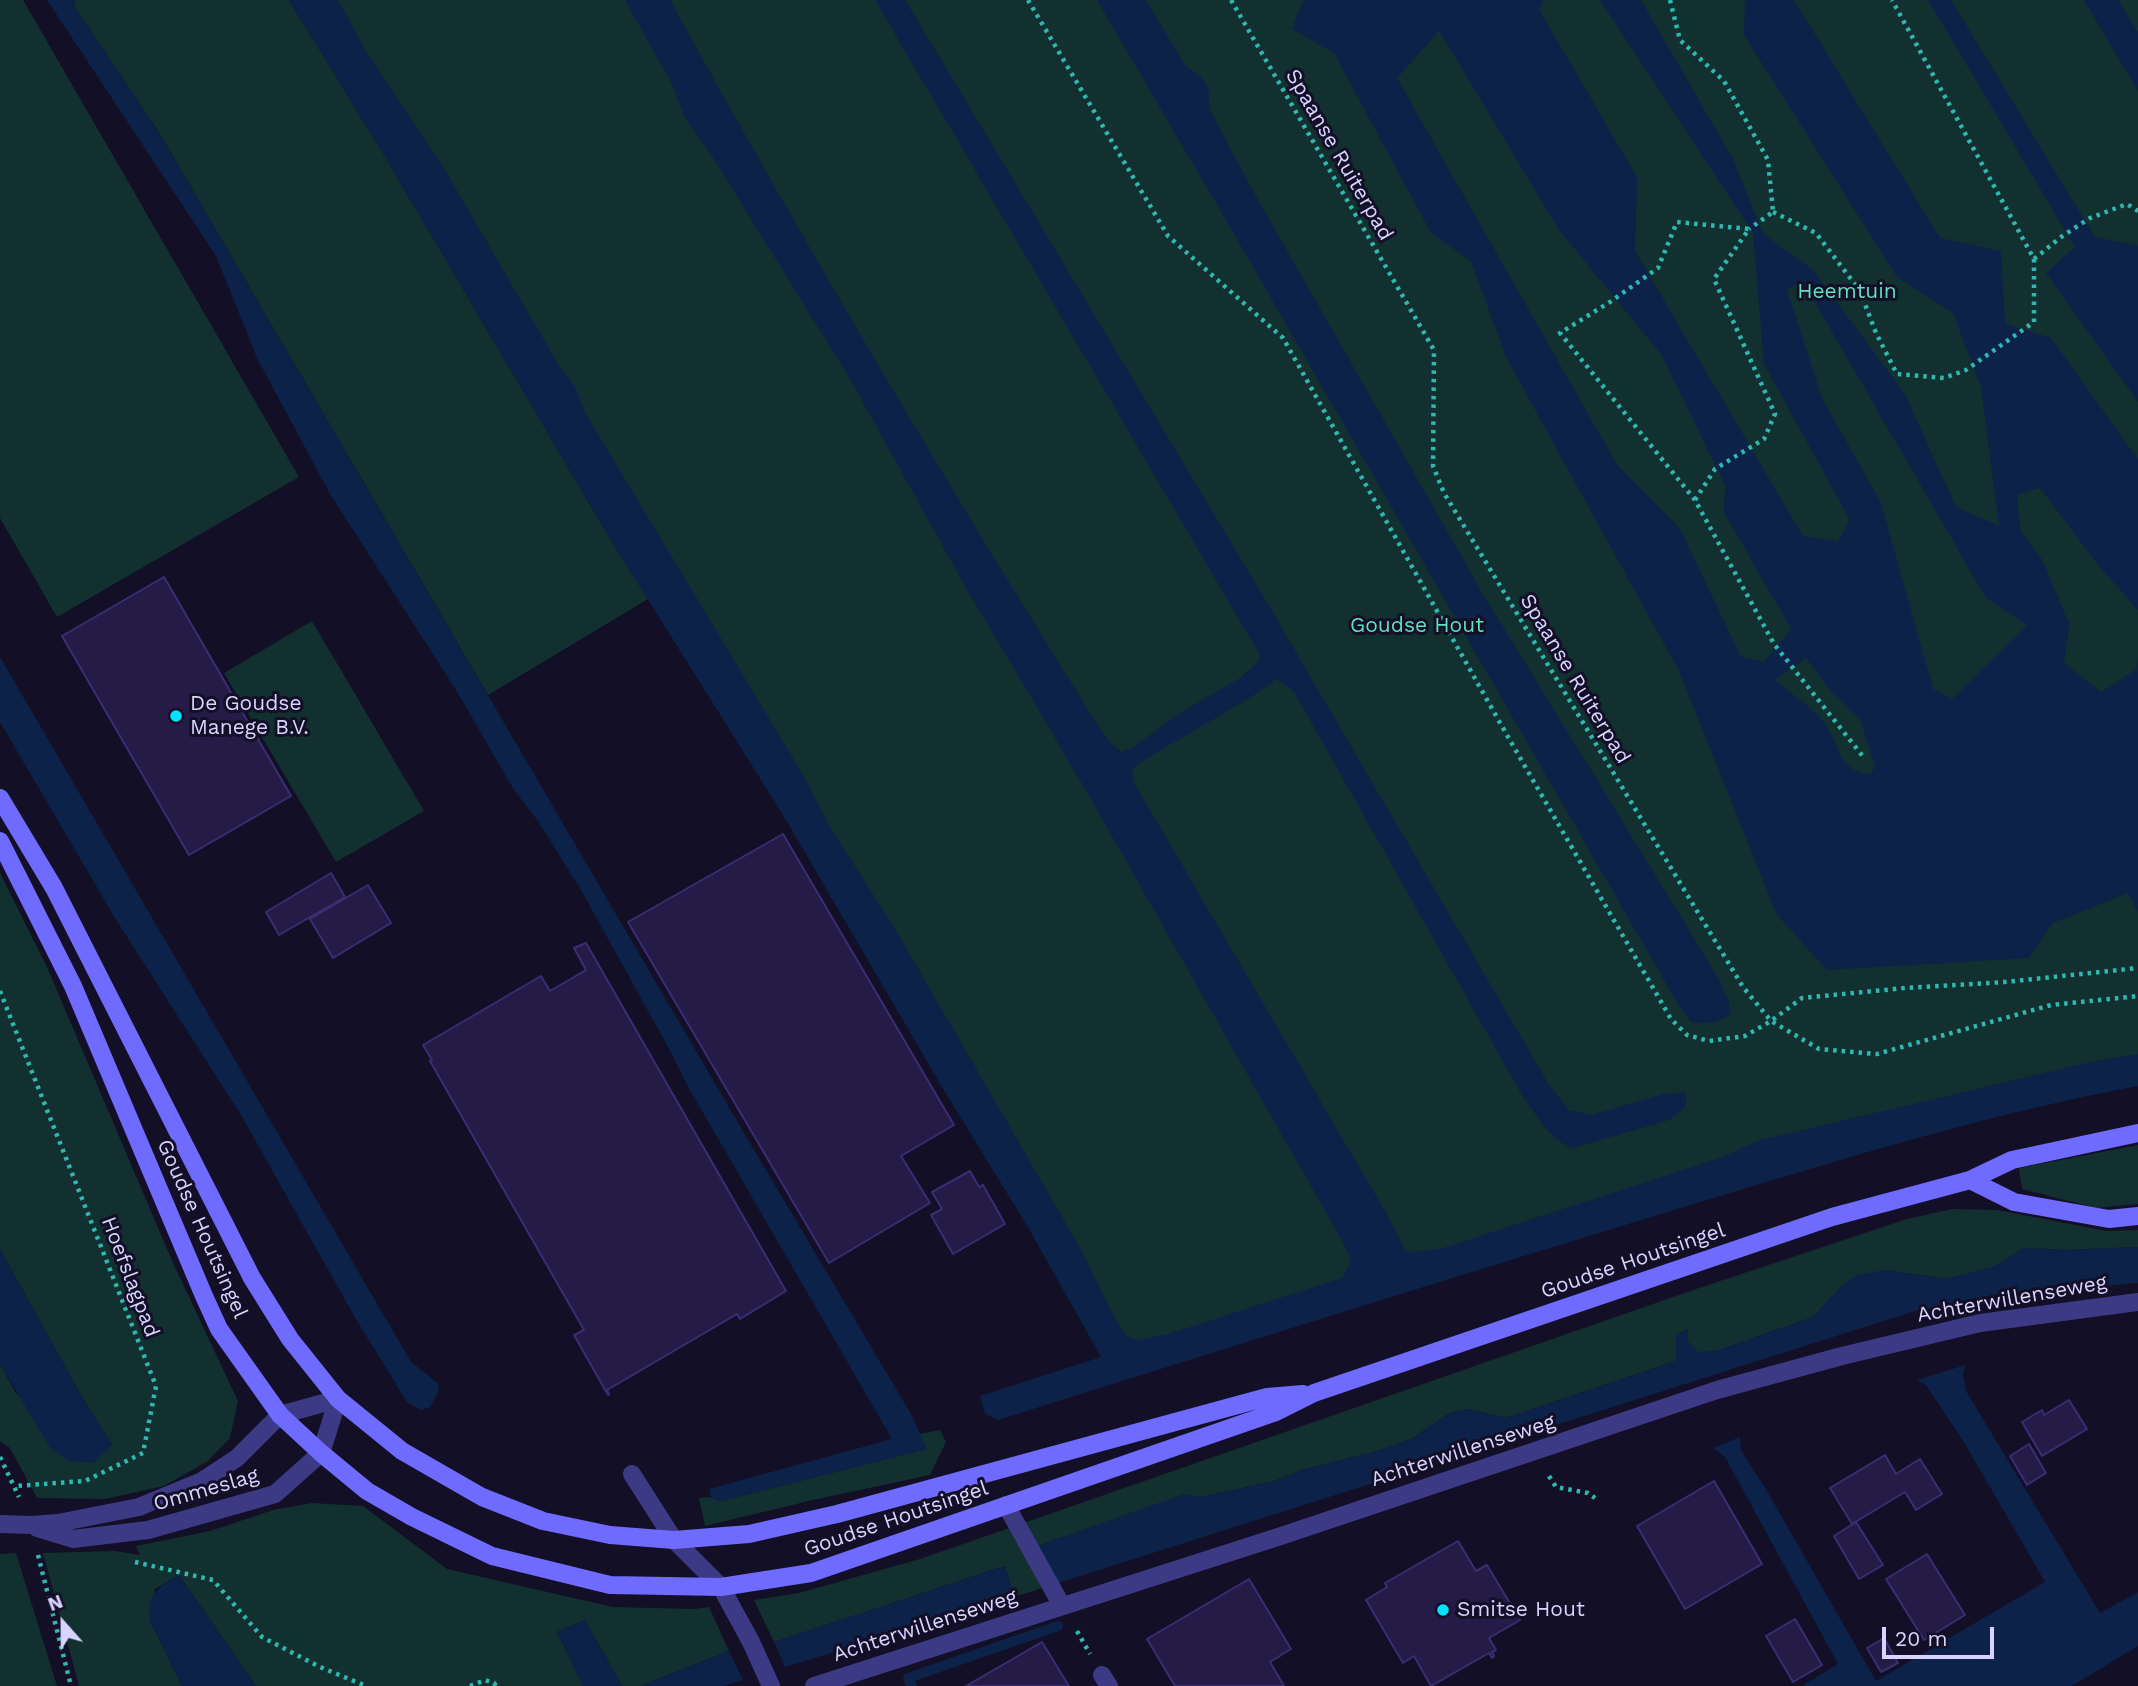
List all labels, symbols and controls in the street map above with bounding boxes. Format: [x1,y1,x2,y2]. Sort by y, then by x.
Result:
street label: Spaanse Ruiterpad [1280,65,1398,245]
park label: Heemtuin [1797,279,1897,305]
street label: Spaanse Ruiterpad [1514,590,1636,768]
park label: Goudse Hout [1350,613,1484,639]
place label: De Goudse Manege B.V. [190,691,309,741]
marker: De Goudse Manege B.V. [168,708,184,724]
street label: Goudse Houtsingel [151,1136,253,1322]
street label: Hoefslagpad [96,1213,164,1341]
street label: Goudse Houtsingel [1538,1218,1728,1304]
street label: Achterwillenseweg [1915,1270,2109,1328]
street label: Achterwillenseweg [1368,1409,1558,1493]
street label: Ommeslag [150,1463,262,1517]
street label: Goudse Houtsingel [801,1476,991,1562]
street label: Achterwillenseweg [830,1584,1020,1668]
north arrow [28,1588,98,1658]
text: N [45,1590,66,1616]
place label: Smitse Hout [1457,1597,1585,1623]
marker: Smitse Hout [1435,1602,1451,1618]
scale bar [1886,1612,1998,1656]
text: 20 m [1895,1626,1947,1651]

